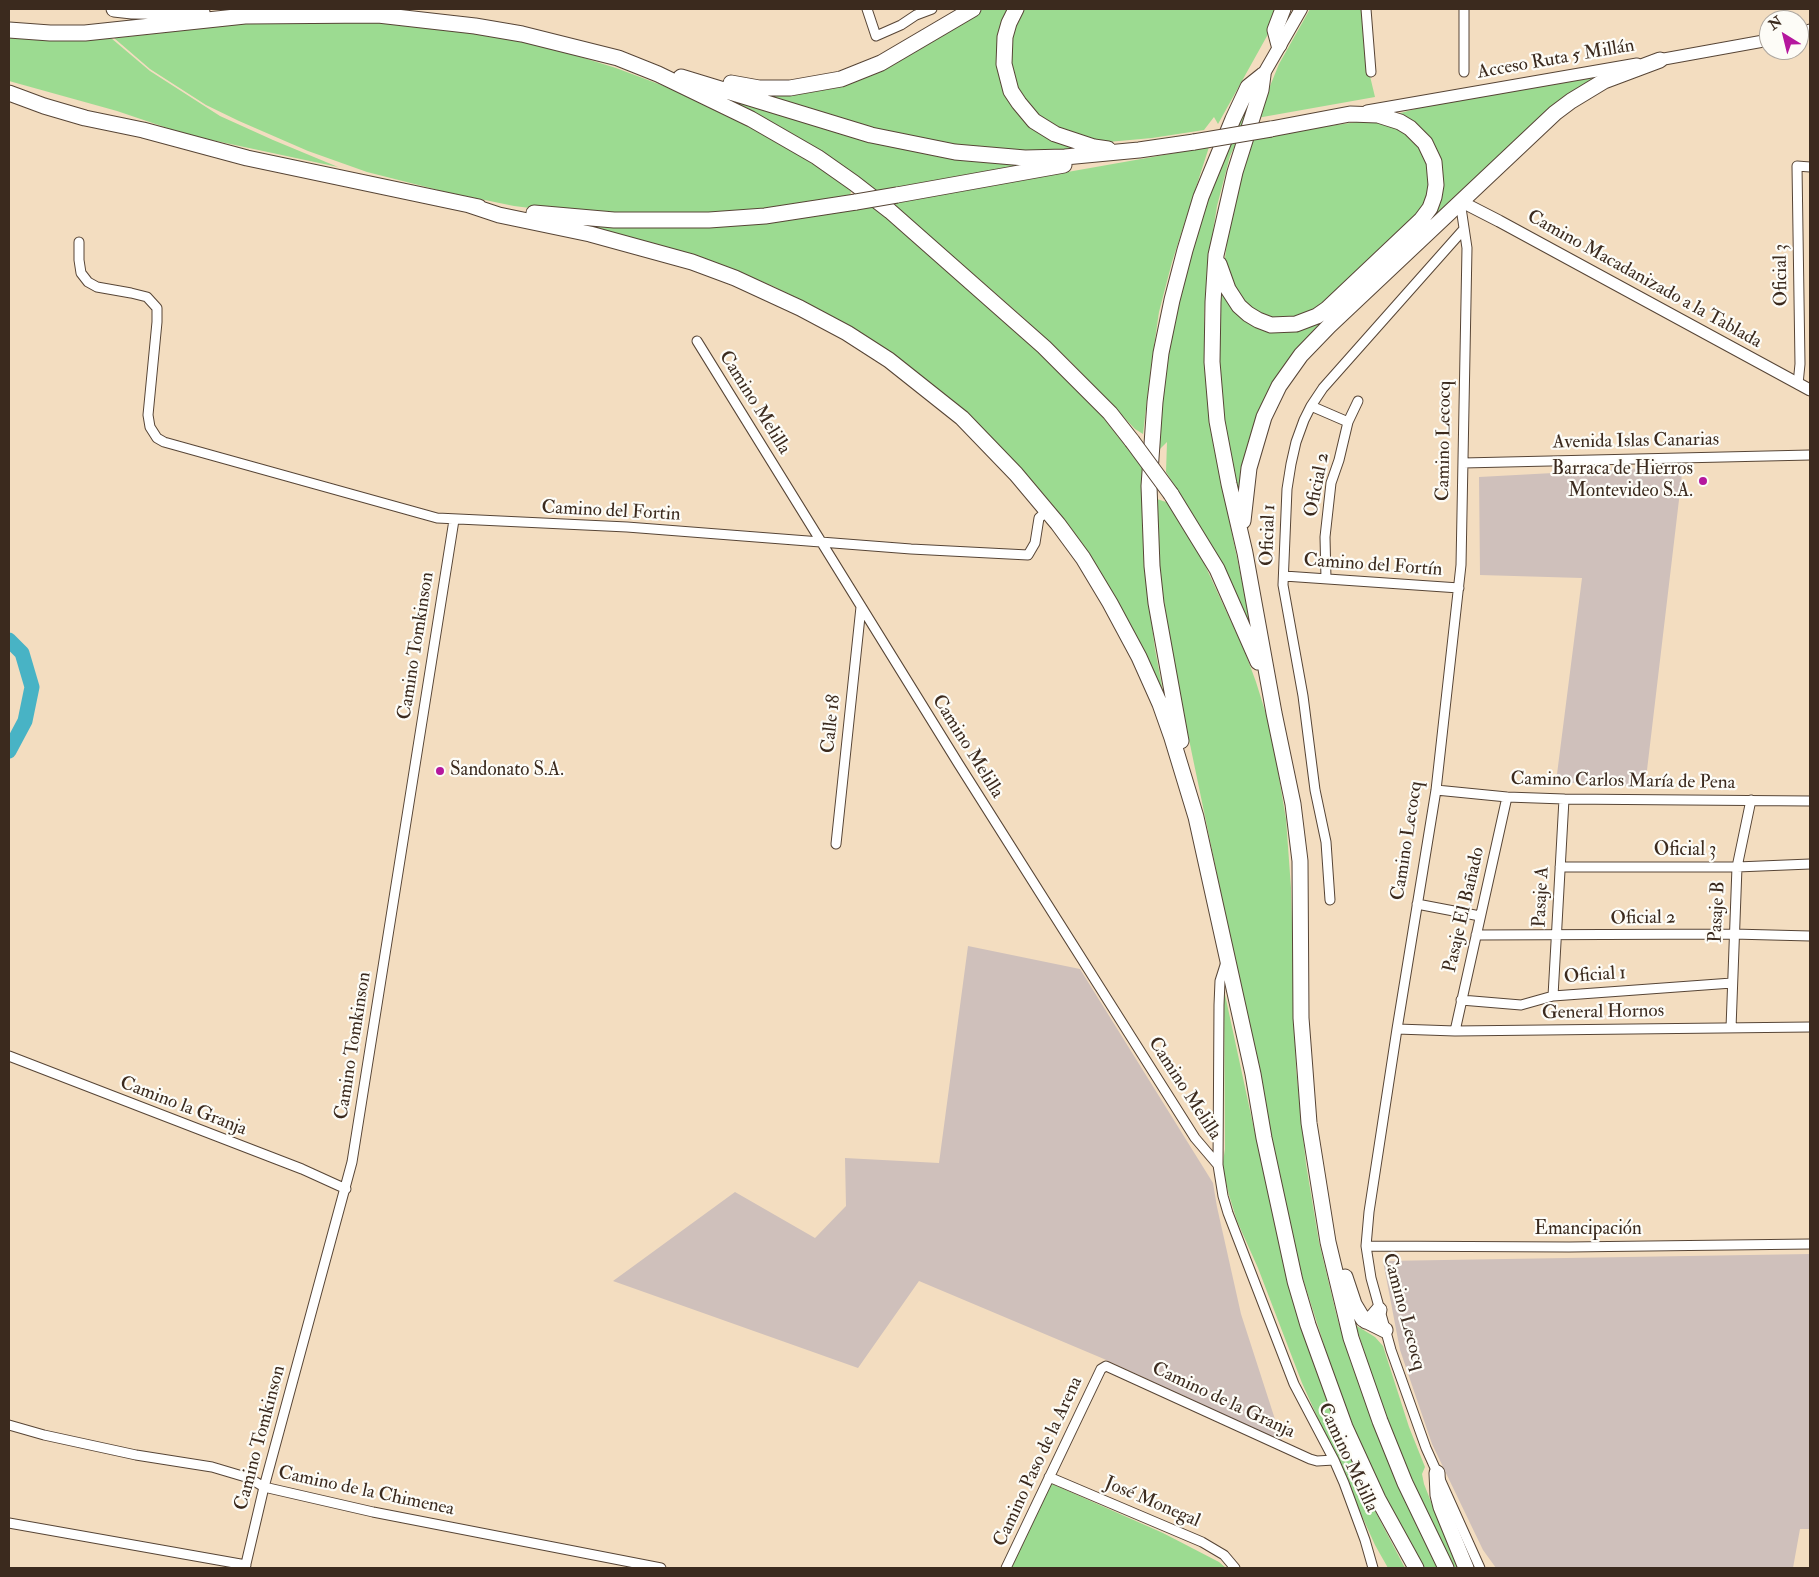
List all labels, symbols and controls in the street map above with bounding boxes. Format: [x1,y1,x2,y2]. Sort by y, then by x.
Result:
north arrow [1759,10,1809,60]
text: N [1765,13,1786,34]
street label: Acceso Ruta 5 Millán [1476,35,1636,85]
street label: Camino Macadanizado a la Tablada [1523,206,1765,354]
street label: Oficial 3 [1770,243,1794,307]
street label: Camino Melilla [713,347,795,459]
street label: Camino Lecocq [1433,381,1457,501]
street label: Avenida Islas Canarias [1553,429,1719,455]
street label: Oficial 2 [1301,451,1335,519]
place label: Barraca de Hierros Montevideo S.A. [1552,459,1693,503]
marker: Barraca de Hierros Montevideo S.A. [1697,475,1709,487]
street label: Camino del Fortin [541,497,681,527]
street label: Oficial 1 [1257,504,1281,566]
street label: Camino del Fortín [1303,550,1443,582]
street label: Camino Tomkinson [394,570,440,722]
street label: Camino Melilla [926,691,1008,803]
street label: Calle 18 [818,693,846,755]
place label: Sandonato S.A. [450,760,564,782]
marker: Sandonato S.A. [434,765,446,777]
street label: Camino Carlos María de Pena [1510,769,1736,795]
street label: Camino Lecocq [1387,780,1429,902]
street label: Oficial 3 [1654,840,1716,862]
street label: Pasaje El Bañado [1439,845,1491,975]
street label: Pasaje A [1529,866,1555,928]
street label: Pasaje B [1705,881,1731,943]
street label: Oficial 2 [1610,907,1676,931]
street label: Oficial 1 [1563,962,1627,990]
street label: Camino Tomkinson [331,970,377,1122]
street label: General Hornos [1542,1001,1664,1025]
street label: Camino Melilla [1142,1033,1226,1145]
street label: Camino la Granja [116,1072,250,1142]
street label: Emancipación [1534,1219,1642,1241]
street label: Camino Lecocq [1376,1251,1430,1373]
street label: Camino de la Granja [1148,1358,1298,1444]
street label: Camino Tomkinson [231,1363,291,1513]
street label: Camino Paso de la Arena [990,1373,1088,1551]
street label: Camino Melilla [1312,1400,1382,1516]
street label: Camino de la Chimenea [276,1462,456,1522]
street label: José Monegal [1101,1473,1203,1533]

